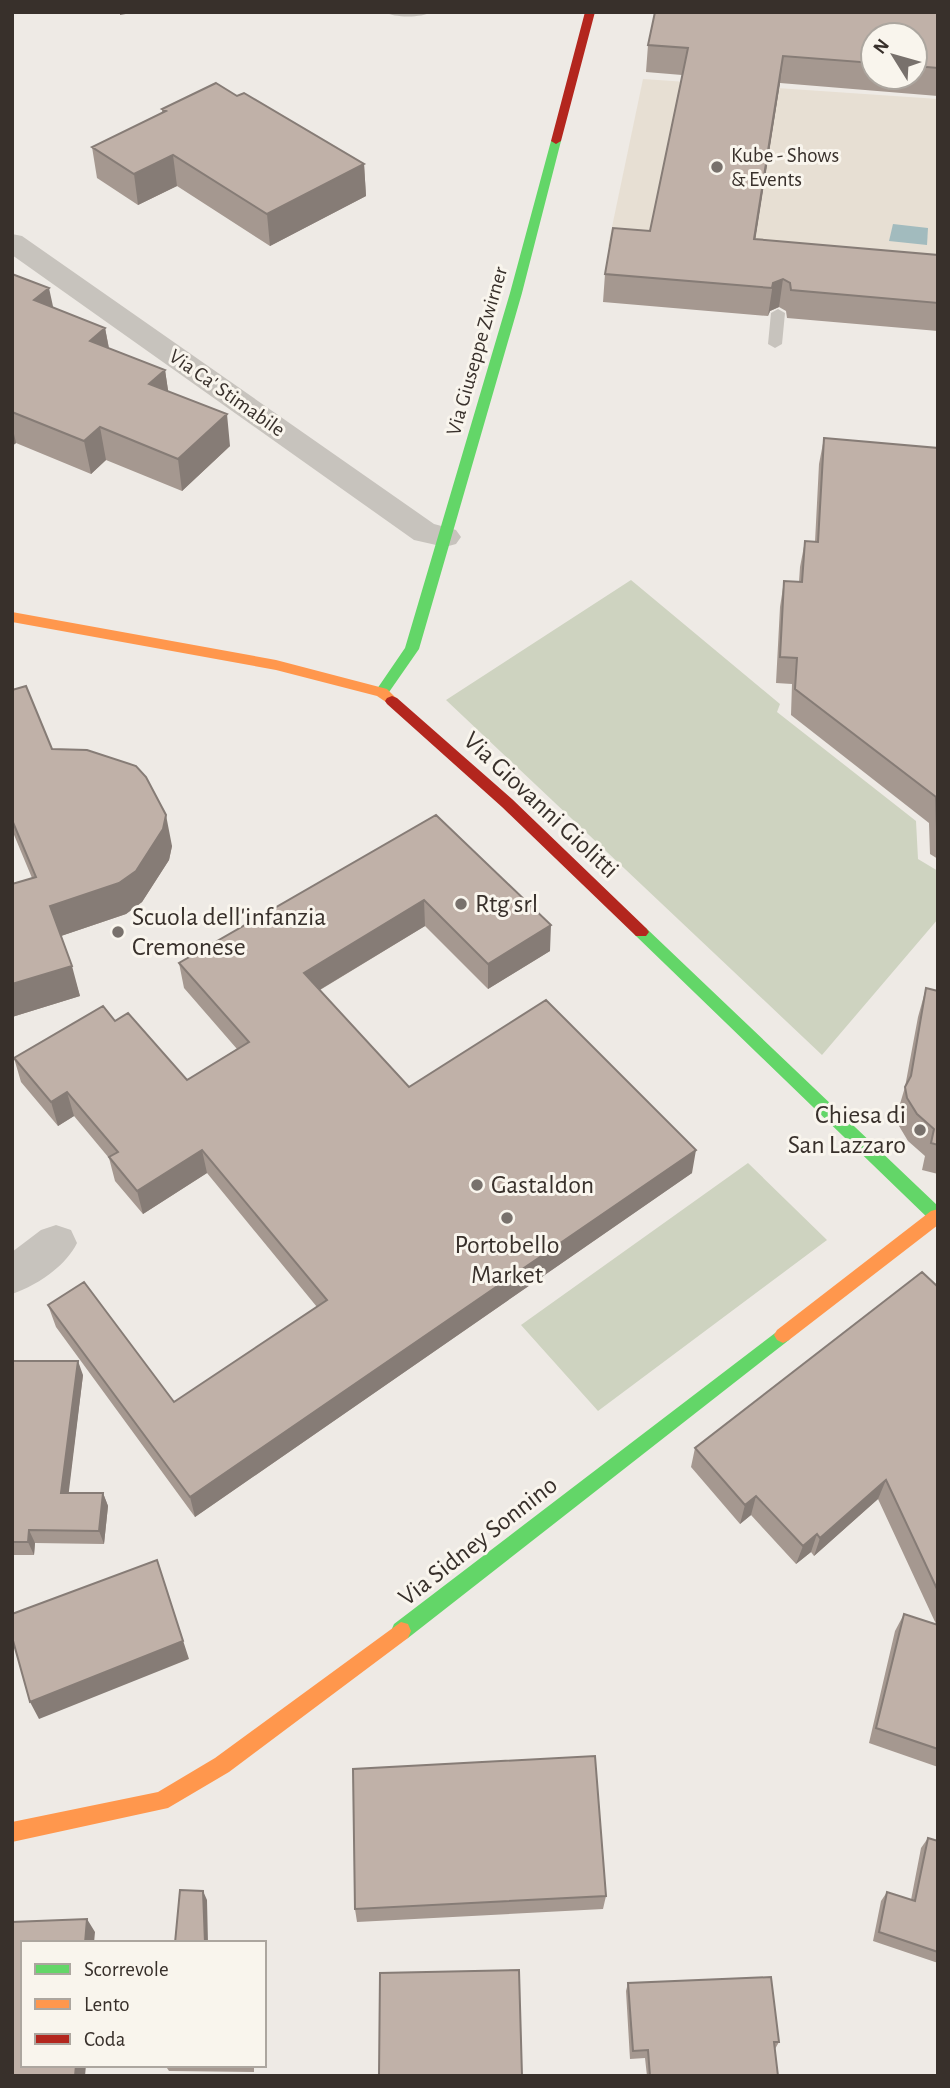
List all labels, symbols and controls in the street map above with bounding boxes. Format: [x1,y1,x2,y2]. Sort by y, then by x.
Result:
north arrow [859,21,929,91]
text: N [870,36,893,58]
place label: Kube - Shows & Events [731,145,839,190]
marker: Kube - Shows & Events [709,159,725,175]
street label: Via Giuseppe Zwirner [443,264,511,438]
street label: Via Ca' Stimabile [165,345,289,441]
street label: Via Giovanni Giolitti [459,727,623,883]
place label: Rtg srl [475,891,538,917]
marker: Rtg srl [453,896,469,912]
place label: Scuola dell'infanzia Cremonese [132,904,326,960]
marker: Scuola dell'infanzia Cremonese [110,924,126,940]
place label: Chiesa di San Lazzaro [788,1102,906,1158]
marker: Chiesa di San Lazzaro [912,1122,928,1138]
place label: Gastaldon [491,1172,594,1198]
marker: Gastaldon [469,1177,485,1193]
marker: Portobello Market [499,1210,515,1226]
place label: Portobello Market [455,1232,560,1288]
street label: Via Sidney Sonnino [394,1471,562,1611]
legend [21,1941,266,2067]
text: Scorrevole [84,1959,169,1980]
text: Lento [84,1994,130,2015]
text: Coda [84,2029,126,2050]

